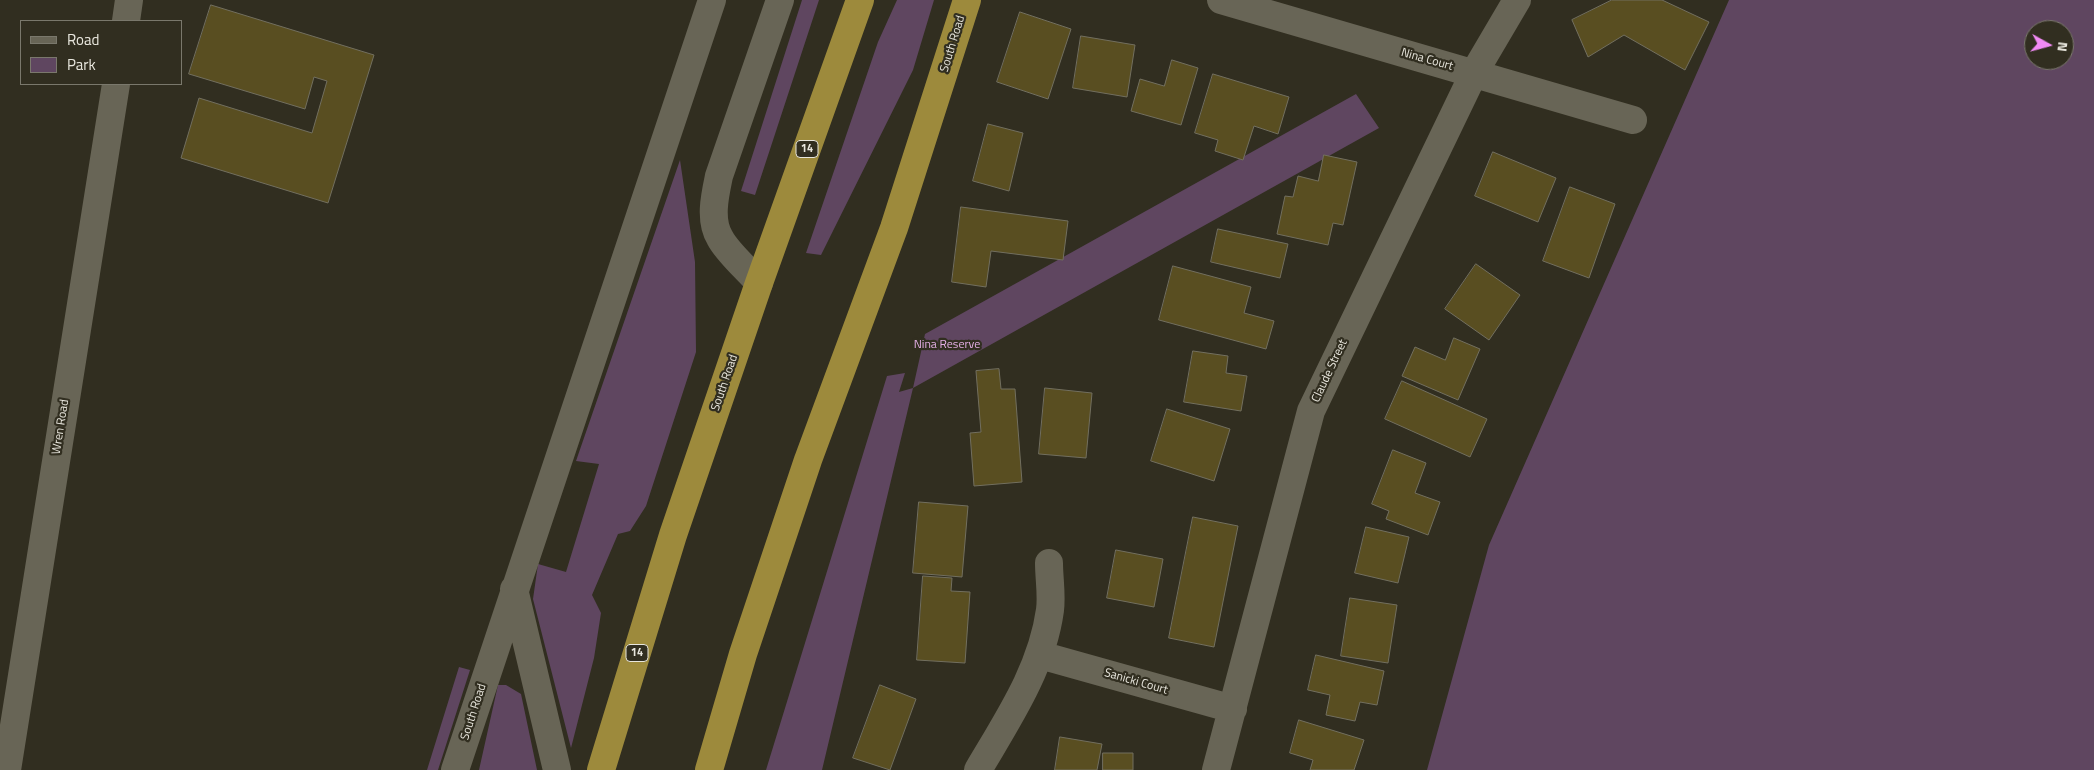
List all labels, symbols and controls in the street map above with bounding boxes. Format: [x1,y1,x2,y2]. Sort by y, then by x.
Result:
street label: South Road [938,14,968,74]
legend [20,20,182,85]
north arrow [2024,20,2074,70]
text: Road [67,28,99,51]
text: N [2052,41,2074,53]
street label: Nina Court [1399,46,1455,74]
text: Park [67,53,96,76]
road number: 14 [796,140,818,158]
street label: Claude Street [1309,337,1351,405]
park label: Nina Reserve [914,338,980,352]
street label: South Road [709,353,741,413]
street label: Wren Road [50,398,72,456]
road number: 14 [626,644,648,661]
street label: Sanicki Court [1103,666,1169,698]
street label: South Road [458,682,490,742]

